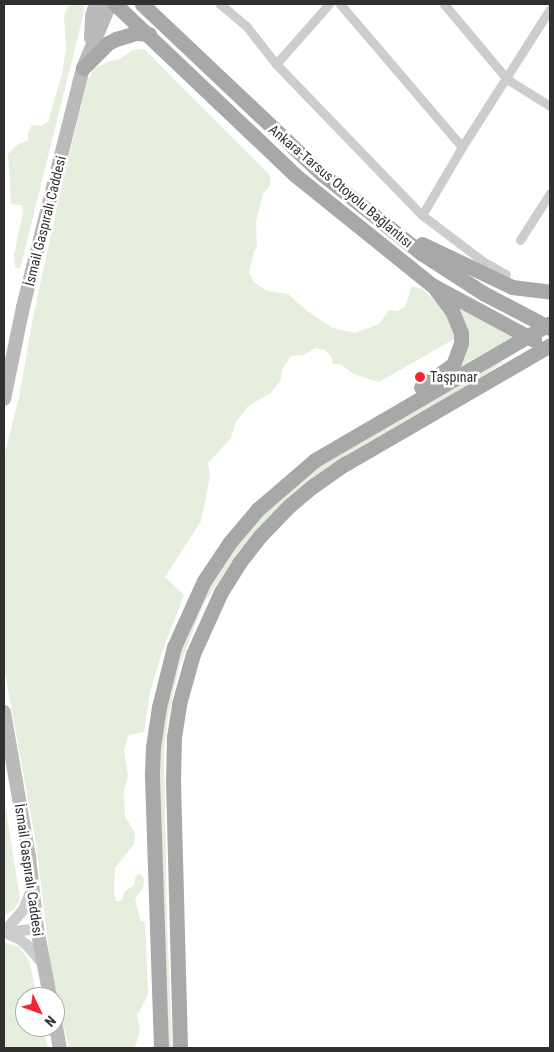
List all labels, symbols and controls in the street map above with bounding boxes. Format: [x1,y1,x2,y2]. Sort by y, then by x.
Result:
street label: Ankara-Tarsus Otoyolu Bağlantısı [266,121,416,251]
street label: İsmail Gaspıralı Caddesi [21,154,69,288]
place label: Taşpınar [430,369,478,385]
marker: Taşpınar [414,371,426,383]
street label: İsmail Gaspıralı Caddesi [11,803,47,937]
north arrow [15,987,65,1037]
text: N [42,1013,59,1030]

